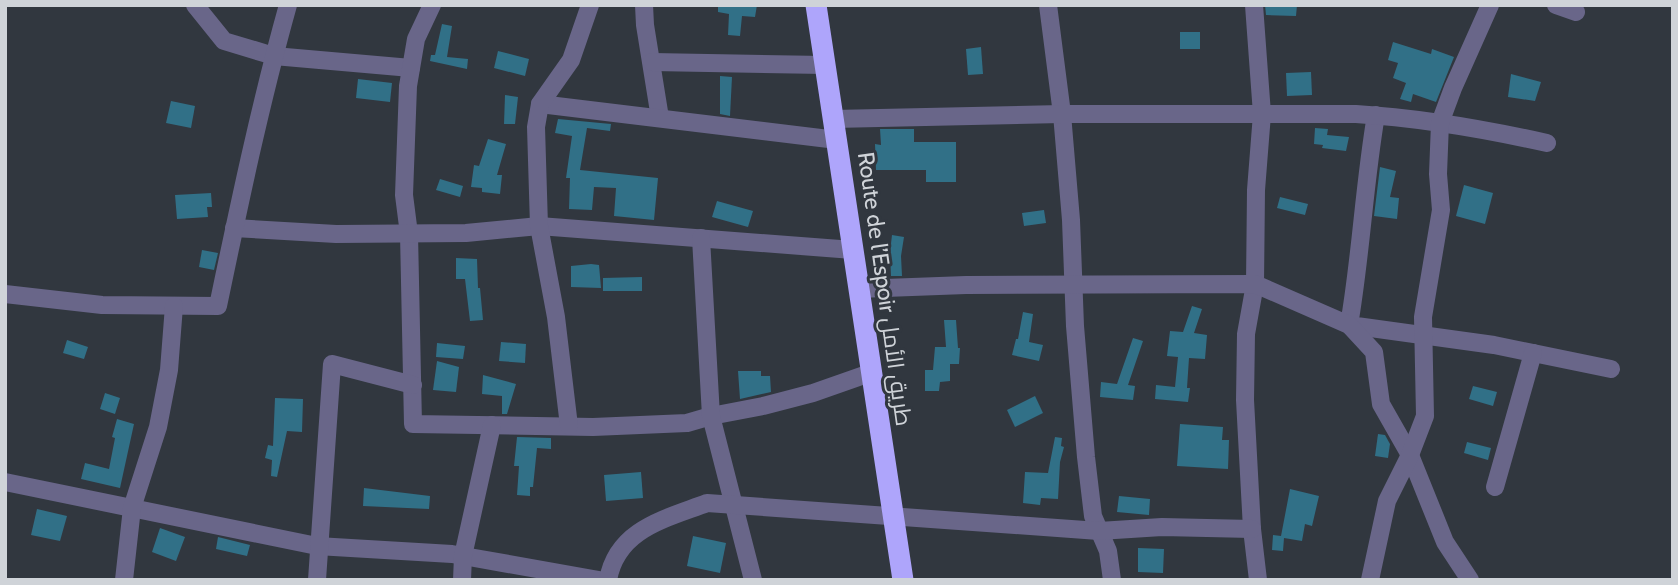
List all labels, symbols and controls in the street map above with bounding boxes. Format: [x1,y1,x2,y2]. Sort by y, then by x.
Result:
street label: Route de l’Espoir طريق الأمل [852,150,918,428]

